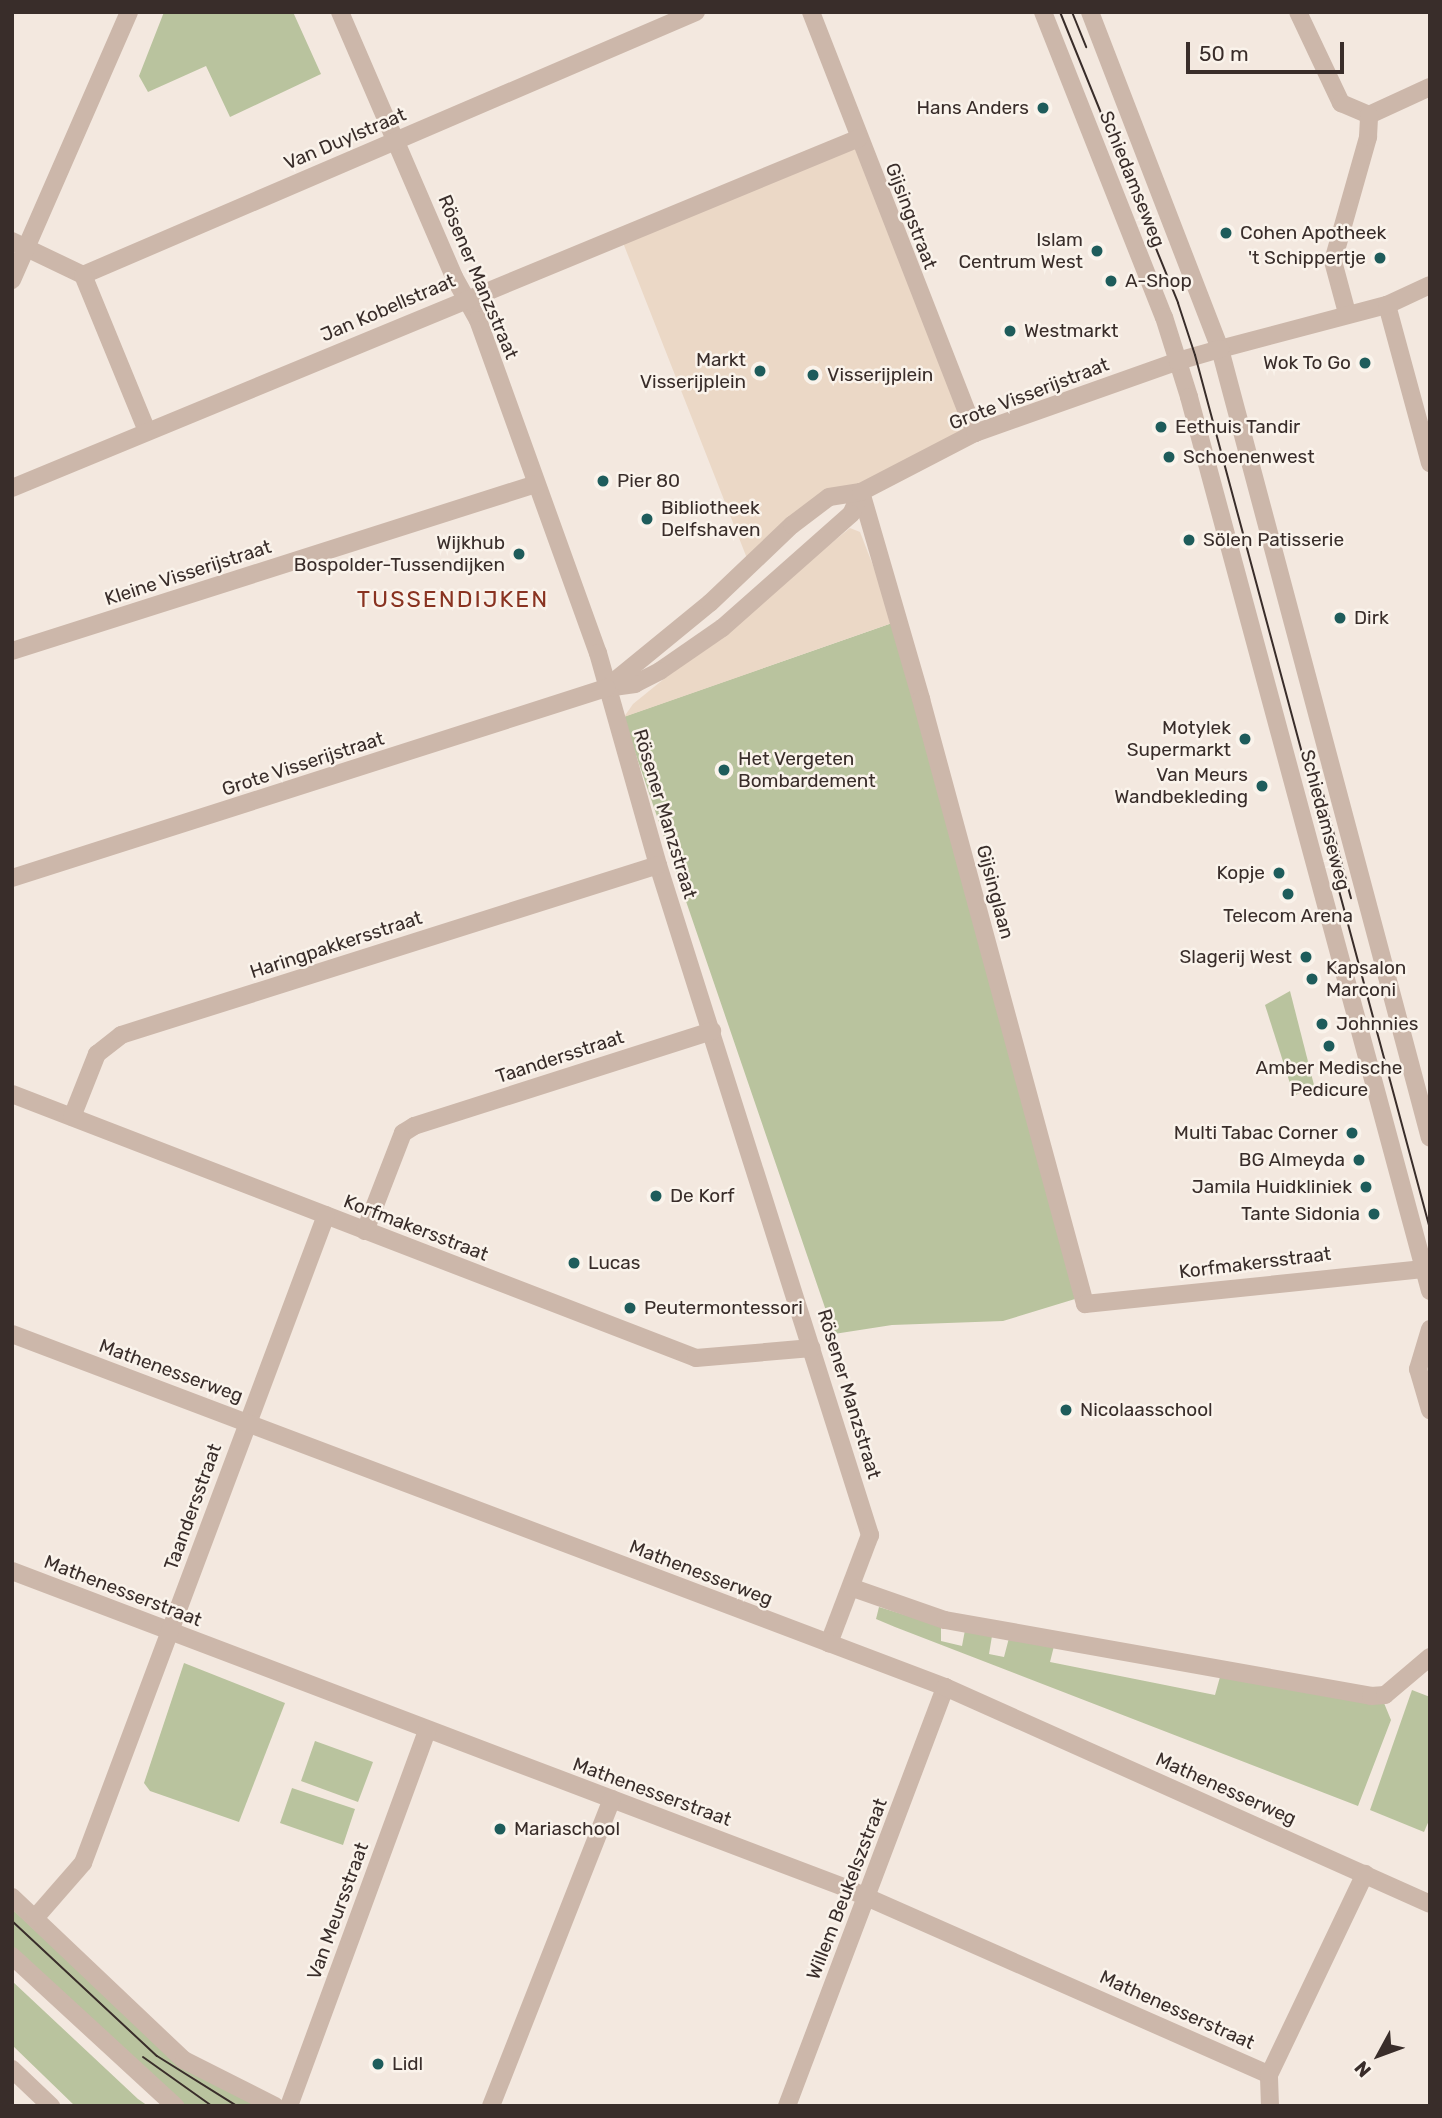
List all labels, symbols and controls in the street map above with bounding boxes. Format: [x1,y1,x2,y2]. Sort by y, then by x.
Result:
scale bar [1190,28,1348,72]
text: 50 m [1199,41,1249,66]
place label: Hans Anders [916,97,1029,119]
marker: Hans Anders [1035,100,1051,116]
street label: Van Duylstraat [281,103,409,175]
street label: Schiedamseweg [1094,108,1170,250]
street label: Gijsingstraat [880,160,942,272]
street label: Rösener Manzstraat [433,191,523,363]
place label: Cohen Apotheek [1240,222,1387,244]
marker: Cohen Apotheek [1218,225,1234,241]
place label: Islam Centrum West [958,229,1083,273]
marker: Islam Centrum West [1089,243,1105,259]
place label: 't Schippertje [1248,247,1366,269]
marker: 't Schippertje [1372,250,1388,266]
street label: Jan Kobellstraat [317,269,459,347]
place label: A-Shop [1125,270,1192,292]
marker: A-Shop [1103,273,1119,289]
place label: Westmarkt [1024,320,1118,342]
marker: Westmarkt [1002,323,1018,339]
place label: Markt Visserijplein [640,349,746,393]
place label: Wok To Go [1262,352,1351,374]
street label: Grote Visserijstraat [946,353,1112,435]
marker: Wok To Go [1357,355,1373,371]
marker: Markt Visserijplein [752,363,768,379]
place label: Visserijplein [827,364,933,386]
marker: Visserijplein [805,367,821,383]
place label: Eethuis Tandir [1175,416,1301,438]
marker: Eethuis Tandir [1153,419,1169,435]
place label: Schoenenwest [1183,446,1315,468]
marker: Schoenenwest [1161,449,1177,465]
place label: Pier 80 [617,470,680,492]
marker: Pier 80 [595,473,611,489]
place label: Bibliotheek Delfshaven [661,497,761,541]
marker: Bibliotheek Delfshaven [639,511,655,527]
place label: Sölen Patisserie [1203,529,1344,551]
place label: Wijkhub Bospolder-Tussendijken [294,532,505,576]
marker: Sölen Patisserie [1181,532,1197,548]
street label: Kleine Visserijstraat [102,535,274,611]
marker: Wijkhub Bospolder-Tussendijken [511,546,527,562]
district label: TUSSENDIJKEN [358,585,548,613]
place label: Dirk [1354,607,1389,629]
marker: Dirk [1332,610,1348,626]
place label: Motylek Supermarkt [1127,717,1231,761]
street label: Rösener Manzstraat [628,726,702,902]
street label: Grote Visserijstraat [219,727,387,801]
marker: Motylek Supermarkt [1237,731,1253,747]
street label: Schiedamseweg [1295,747,1355,893]
place label: Het Vergeten Bombardement [738,748,876,792]
marker: Het Vergeten Bombardement [716,762,732,778]
place label: Van Meurs Wandbekleding [1114,764,1248,808]
marker: Van Meurs Wandbekleding [1254,778,1270,794]
street label: Gijsinglaan [971,842,1019,942]
place label: Kopje [1216,862,1265,884]
marker: Kopje [1271,865,1287,881]
marker: Telecom Arena [1280,886,1296,902]
place label: Telecom Arena [1223,905,1353,927]
street label: Haringpakkersstraat [247,906,425,984]
place label: Slagerij West [1179,946,1292,968]
marker: Slagerij West [1298,949,1314,965]
place label: Kapsalon Marconi [1326,957,1406,1001]
marker: Kapsalon Marconi [1304,971,1320,987]
place label: Johnnies [1336,1013,1418,1035]
marker: Johnnies [1314,1016,1330,1032]
street label: Taandersstraat [493,1026,627,1088]
marker: Amber Medische Pedicure [1321,1038,1337,1054]
place label: Amber Medische Pedicure [1255,1057,1403,1101]
place label: Multi Tabac Corner [1173,1122,1338,1144]
marker: Multi Tabac Corner [1344,1125,1360,1141]
place label: BG Almeyda [1238,1149,1345,1171]
marker: BG Almeyda [1351,1152,1367,1168]
place label: Jamila Huidkliniek [1192,1176,1352,1198]
marker: Jamila Huidkliniek [1358,1179,1374,1195]
place label: De Korf [670,1185,735,1207]
marker: De Korf [648,1188,664,1204]
street label: Korfmakersstraat [340,1190,492,1266]
place label: Tante Sidonia [1241,1203,1360,1225]
marker: Tante Sidonia [1366,1206,1382,1222]
street label: Korfmakersstraat [1178,1242,1332,1284]
place label: Lucas [588,1252,640,1274]
marker: Lucas [566,1255,582,1271]
place label: Peutermontessori [644,1297,803,1319]
marker: Peutermontessori [622,1300,638,1316]
street label: Rösener Manzstraat [812,1306,886,1482]
street label: Mathenesserweg [96,1334,246,1408]
place label: Nicolaasschool [1080,1399,1213,1421]
marker: Nicolaasschool [1058,1402,1074,1418]
street label: Taandersstraat [160,1441,226,1573]
street label: Mathenesserweg [626,1535,776,1611]
street label: Mathenesserstraat [41,1550,205,1632]
street label: Mathenesserweg [1152,1748,1300,1830]
street label: Mathenesserstraat [570,1753,734,1831]
street label: Willem Beukelszstraat [802,1795,892,1983]
place label: Mariaschool [514,1818,620,1840]
marker: Mariaschool [492,1821,508,1837]
street label: Van Meursstraat [303,1839,373,1983]
street label: Mathenesserstraat [1096,1966,1258,2054]
north arrow [1344,2020,1414,2090]
place label: Lidl [392,2053,423,2075]
marker: Lidl [370,2056,386,2072]
text: N [1350,2056,1376,2082]

